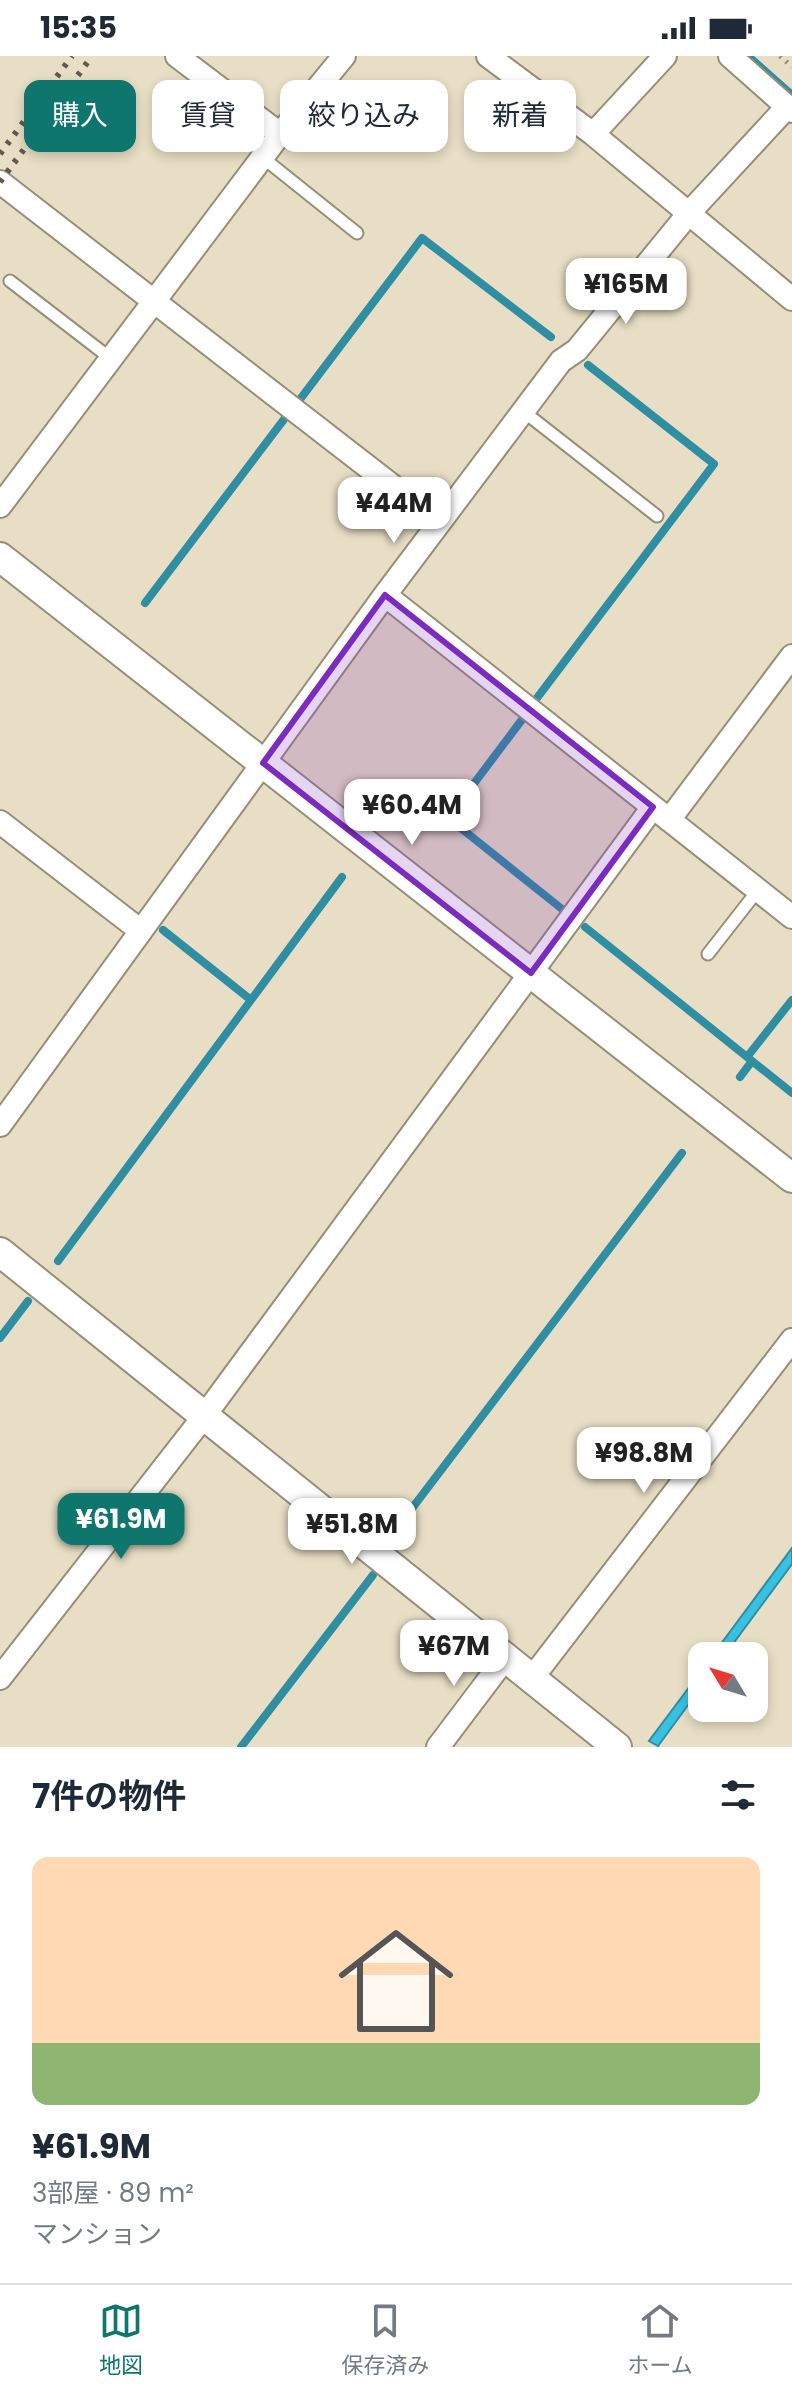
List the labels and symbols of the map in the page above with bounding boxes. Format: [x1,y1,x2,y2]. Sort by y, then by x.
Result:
pin: ¥165M [570,258,682,326]
pin: ¥44M [347,477,441,545]
pin: ¥60.4M [347,779,477,847]
pin: ¥98.8M [579,1427,709,1495]
pin: ¥61.9M [56,1493,186,1561]
pin: ¥51.8M [287,1498,417,1566]
pin: ¥67M [407,1620,501,1688]
north arrow [688,1642,768,1722]

